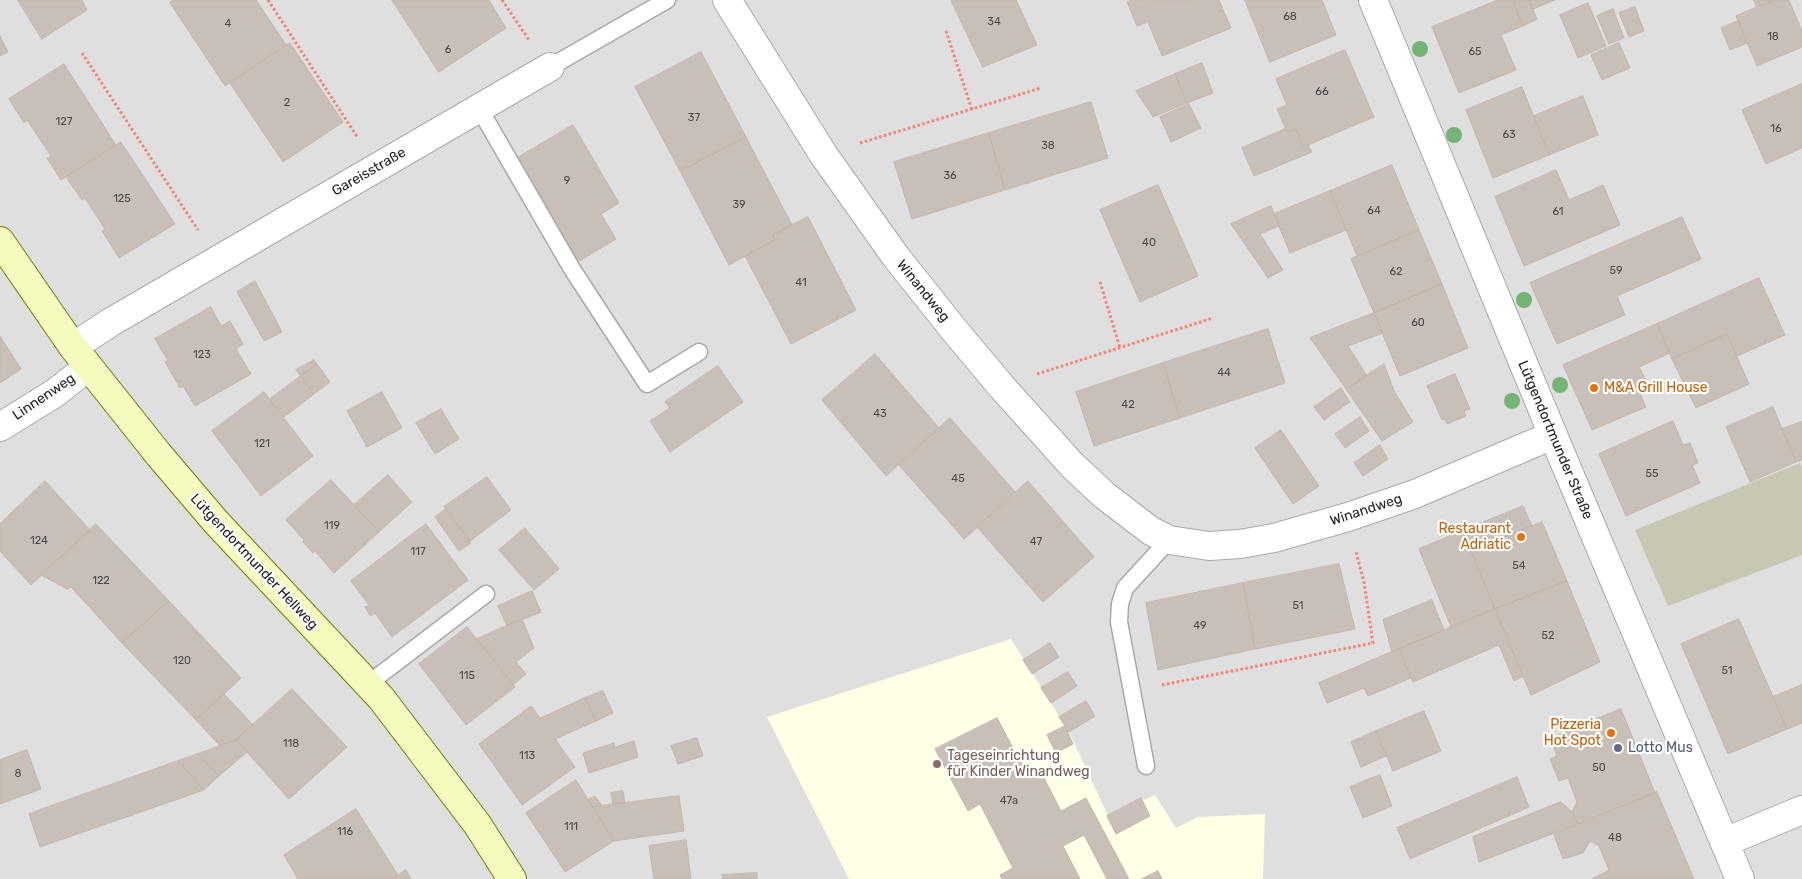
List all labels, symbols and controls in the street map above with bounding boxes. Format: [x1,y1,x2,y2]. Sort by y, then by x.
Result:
house number: 68 [1283,10,1297,24]
house number: 34 [987,15,1001,29]
house number: 4 [225,17,231,31]
house number: 18 [1767,30,1779,44]
house number: 6 [445,43,451,57]
house number: 65 [1468,45,1482,59]
house number: 66 [1315,85,1329,99]
house number: 2 [284,96,290,110]
house number: 37 [688,111,700,125]
house number: 127 [56,115,72,129]
house number: 16 [1770,122,1782,136]
house number: 63 [1502,128,1516,142]
house number: 38 [1041,139,1055,153]
street label: Gareisstraße [329,144,409,200]
house number: 36 [943,169,957,183]
house number: 9 [564,174,570,188]
house number: 125 [113,192,131,206]
house number: 39 [732,198,746,212]
house number: 64 [1367,204,1381,218]
house number: 61 [1552,205,1564,219]
house number: 40 [1142,236,1156,250]
street label: Winandweg [893,257,953,325]
house number: 59 [1609,264,1623,278]
house number: 62 [1389,265,1403,279]
house number: 41 [795,276,807,290]
house number: 60 [1411,316,1425,330]
house number: 123 [193,348,211,362]
street label: Lütgendortmunder Straße [1514,358,1596,522]
house number: 44 [1217,366,1231,380]
street label: Linnenweg [10,370,78,424]
place label: M&A Grill House [1604,380,1708,396]
marker: M&A Grill House [1588,382,1600,394]
house number: 42 [1121,398,1135,412]
house number: 43 [873,407,887,421]
house number: 121 [254,437,270,451]
house number: 55 [1645,467,1659,481]
house number: 45 [951,472,965,486]
street label: Winandweg [1328,490,1404,530]
street label: Lütgendortmunder Hellweg [187,491,321,633]
house number: 119 [324,519,340,533]
place label: Restaurant Adriatic [1439,521,1511,554]
marker: Restaurant Adriatic [1515,531,1527,543]
house number: 124 [30,534,48,548]
house number: 47 [1030,535,1042,549]
house number: 117 [410,545,426,559]
house number: 54 [1512,559,1526,573]
house number: 122 [92,574,110,588]
house number: 51 [1292,599,1304,613]
house number: 49 [1193,619,1207,633]
house number: 52 [1542,629,1554,643]
house number: 120 [173,654,191,668]
house number: 51 [1721,664,1733,678]
house number: 115 [459,669,475,683]
place label: Pizzeria Hot Spot [1544,717,1601,750]
marker: Pizzeria Hot Spot [1605,727,1617,739]
house number: 118 [283,737,299,751]
place label: Lotto Mus [1628,740,1693,756]
marker: Lotto Mus [1612,742,1624,754]
place label: Tageseinrichtung für Kinder Winandweg [947,748,1090,780]
house number: 113 [519,749,535,763]
marker: Tageseinrichtung für Kinder Winandweg [931,758,943,770]
house number: 50 [1592,761,1606,775]
house number: 8 [15,767,21,781]
house number: 47a [1000,794,1018,808]
house number: 111 [564,820,578,834]
house number: 116 [337,825,353,839]
house number: 48 [1608,831,1622,845]

